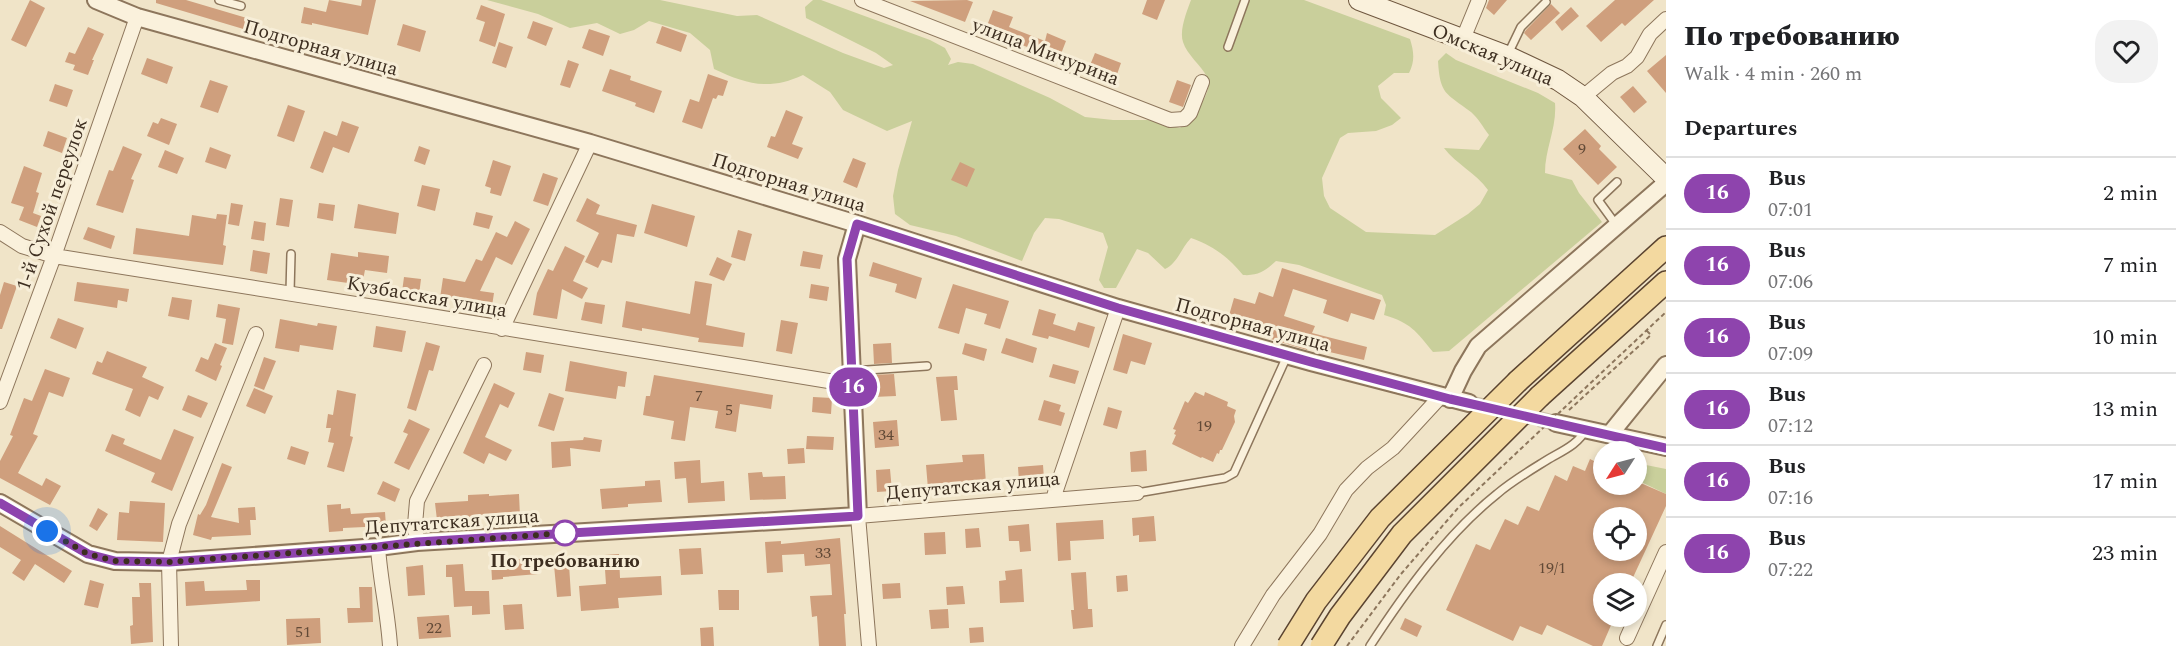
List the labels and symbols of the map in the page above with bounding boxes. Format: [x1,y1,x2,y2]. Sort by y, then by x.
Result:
street label: улица Мичурина [967,10,1124,94]
street label: Подгорная улица [240,12,402,84]
street label: Омская улица [1427,16,1559,94]
street label: 1-й Сухой переулок [8,114,96,295]
house number: 9 [1578,137,1586,161]
street label: Подгорная улица [708,145,870,221]
street label: Кузбасская улица [344,268,510,326]
street label: Подгорная улица [1172,290,1334,360]
line badge: 16 [826,368,880,406]
house number: 7 [695,384,703,408]
house number: 5 [725,398,733,422]
house number: 19 [1196,414,1212,438]
house number: 34 [878,423,894,447]
north arrow [1593,441,1647,495]
street label: Депутатская улица [885,463,1062,509]
street label: Депутатская улица [364,501,540,543]
your location [32,516,62,546]
marker: По требованию [552,520,578,546]
house number: 33 [815,541,831,565]
place label: По требованию [490,546,640,576]
house number: 19/1 [1538,556,1566,580]
house number: 22 [426,616,442,640]
house number: 51 [295,620,311,644]

